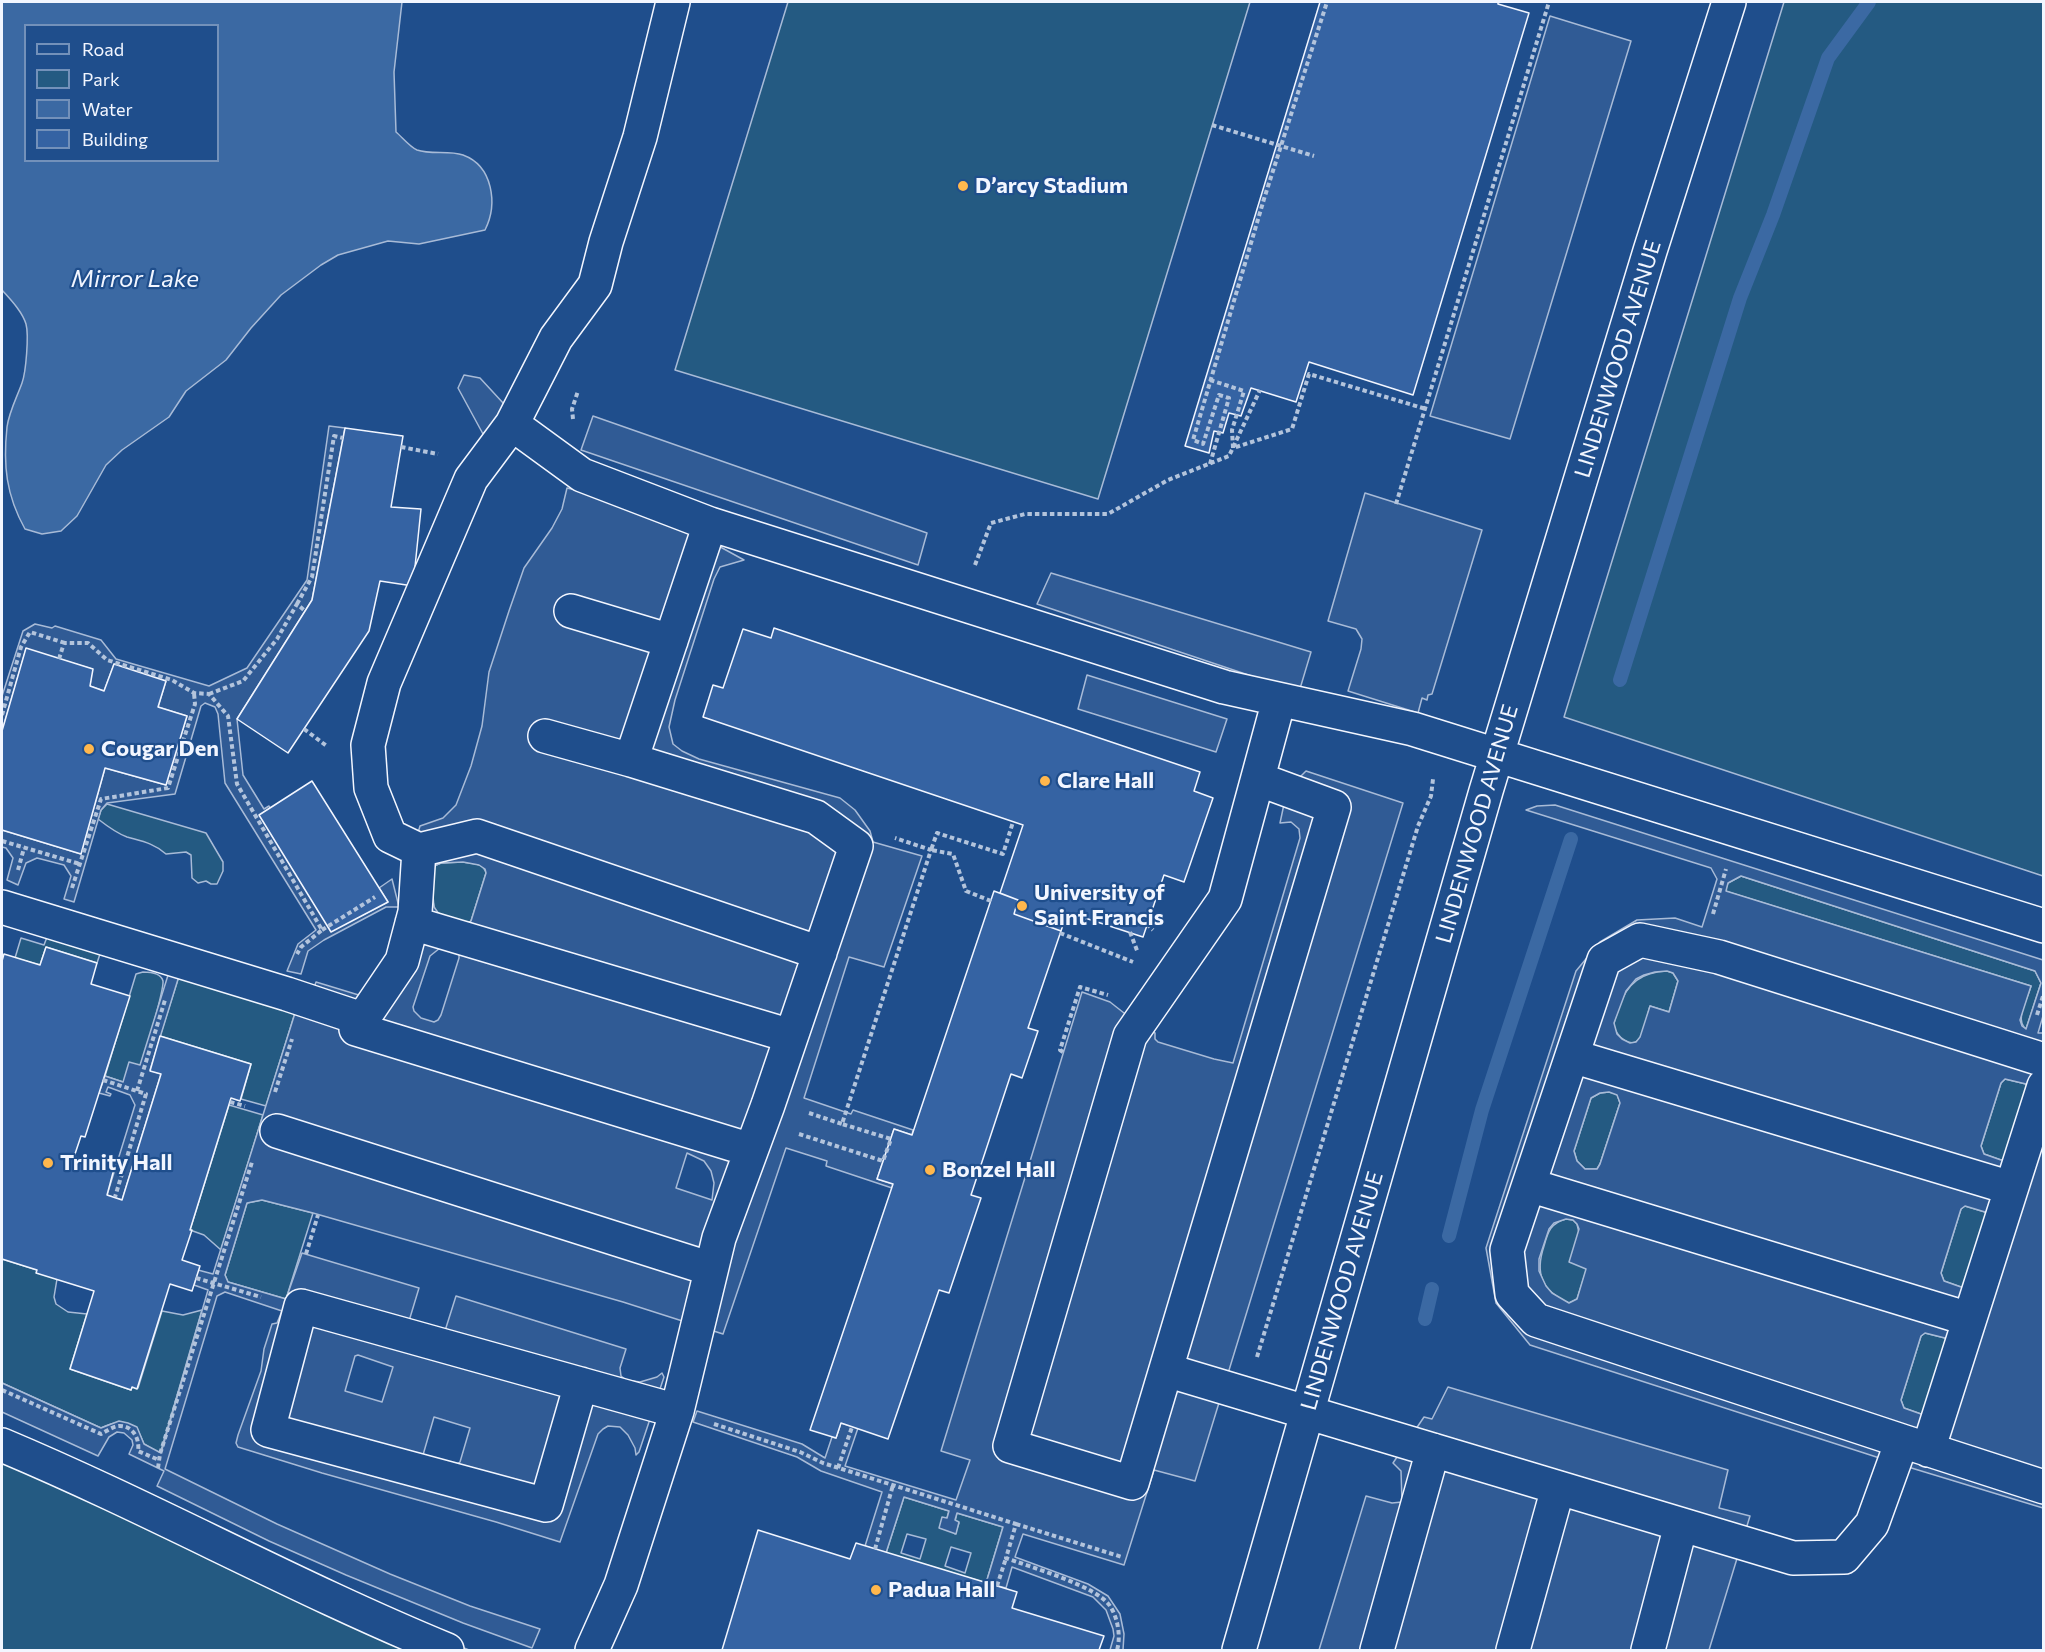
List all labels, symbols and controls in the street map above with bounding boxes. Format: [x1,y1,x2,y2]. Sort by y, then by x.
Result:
legend [24,24,219,162]
text: Road [82,38,124,60]
text: Park [82,68,120,90]
text: Water [82,98,133,120]
text: Building [82,128,148,150]
place label: D’arcy Stadium [975,173,1128,199]
marker: D’arcy Stadium [956,179,970,193]
street label: LINDENWOOD AVENUE [1569,237,1667,481]
water label: Mirror Lake [71,265,199,293]
street label: LINDENWOOD AVENUE [1430,702,1524,946]
place label: Cougar Den [101,736,219,762]
marker: Cougar Den [82,742,96,756]
place label: Clare Hall [1057,768,1154,794]
marker: Clare Hall [1038,774,1052,788]
place label: University of Saint Francis [1034,880,1165,932]
marker: University of Saint Francis [1015,899,1029,913]
place label: Trinity Hall [60,1150,173,1176]
marker: Trinity Hall [41,1156,55,1170]
place label: Bonzel Hall [942,1157,1056,1183]
marker: Bonzel Hall [923,1163,937,1177]
street label: LINDENWOOD AVENUE [1295,1169,1389,1413]
place label: Padua Hall [888,1577,995,1603]
marker: Padua Hall [869,1583,883,1597]

